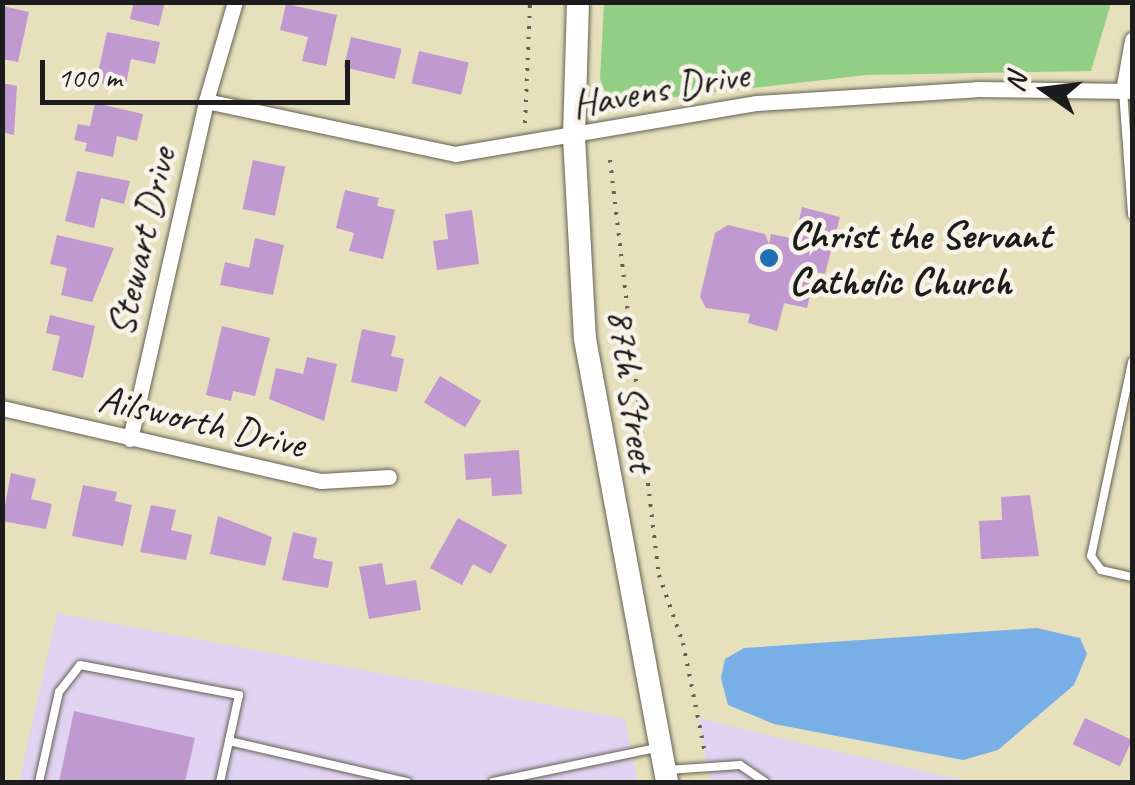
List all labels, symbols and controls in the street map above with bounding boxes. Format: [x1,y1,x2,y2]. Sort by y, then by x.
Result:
scale bar [45,40,355,102]
north arrow [995,40,1095,140]
street label: Havens Drive [568,50,752,128]
text: 100 m [57,58,122,96]
text: N [996,70,1034,95]
street label: Stewart Drive [96,143,186,341]
place label: Christ the Servant Catholic Church [789,211,1049,305]
marker: Christ the Servant Catholic Church [758,247,780,269]
street label: 87th Street [597,305,667,475]
street label: Ailsworth Drive [94,374,310,468]

